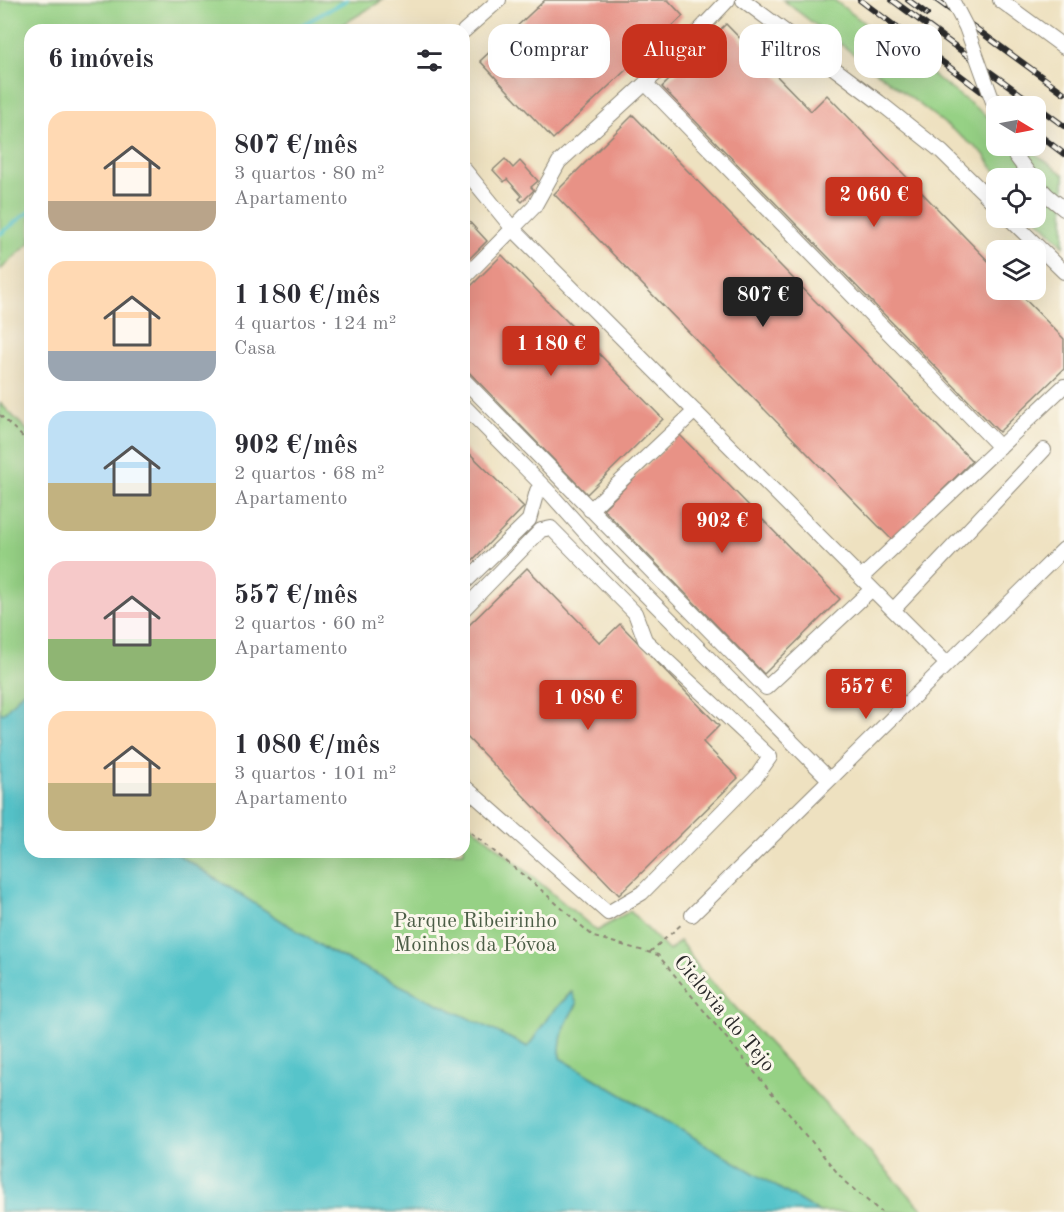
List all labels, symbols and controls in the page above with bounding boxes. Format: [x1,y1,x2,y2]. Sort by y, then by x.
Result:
chip: Comprar [488,24,610,78]
chip: Alugar [622,24,727,78]
chip: Filtros [739,24,842,78]
chip: Novo [854,24,942,78]
icon: filters [413,44,446,77]
text: 6 imóveis [48,47,154,73]
north arrow [986,96,1046,156]
map controls [986,96,1046,300]
text: 807 €/mês [234,133,358,159]
icon: home [96,135,168,207]
text: 3 quartos · 80 m² [234,164,385,184]
button: locate [986,168,1046,228]
pin: 2 060 € [819,177,929,228]
text: 2 060 € [839,186,909,206]
text: Apartamento [234,189,347,209]
button: layers [986,240,1046,300]
pin: 807 € [721,277,805,328]
text: 1 180 €/mês [234,283,380,309]
icon: home [96,285,168,357]
text: 807 € [737,286,789,306]
text: 4 quartos · 124 m² [234,314,396,334]
pin: 1 180 € [496,326,606,377]
text: 1 180 € [516,335,586,355]
text: Casa [234,339,276,359]
text: 902 €/mês [234,433,358,459]
icon: home [96,435,168,507]
text: 2 quartos · 68 m² [234,464,385,484]
text: Apartamento [234,489,347,509]
pin: 902 € [680,503,764,554]
text: 902 € [696,512,748,532]
text: 557 €/mês [234,583,358,609]
icon: home [96,585,168,657]
text: 2 quartos · 60 m² [234,614,385,634]
text: Apartamento [234,639,347,659]
pin: 557 € [824,669,908,720]
text: 557 € [840,678,892,698]
pin: 1 080 € [533,680,643,731]
text: 1 080 € [553,689,623,709]
text: 1 080 €/mês [234,733,380,759]
icon: home [96,735,168,807]
text: 3 quartos · 101 m² [234,764,396,784]
text: Apartamento [234,789,347,809]
park label: Parque Ribeirinho Moinhos da Póvoa [393,911,557,956]
street label: Ciclovia do Tejo [669,952,778,1076]

